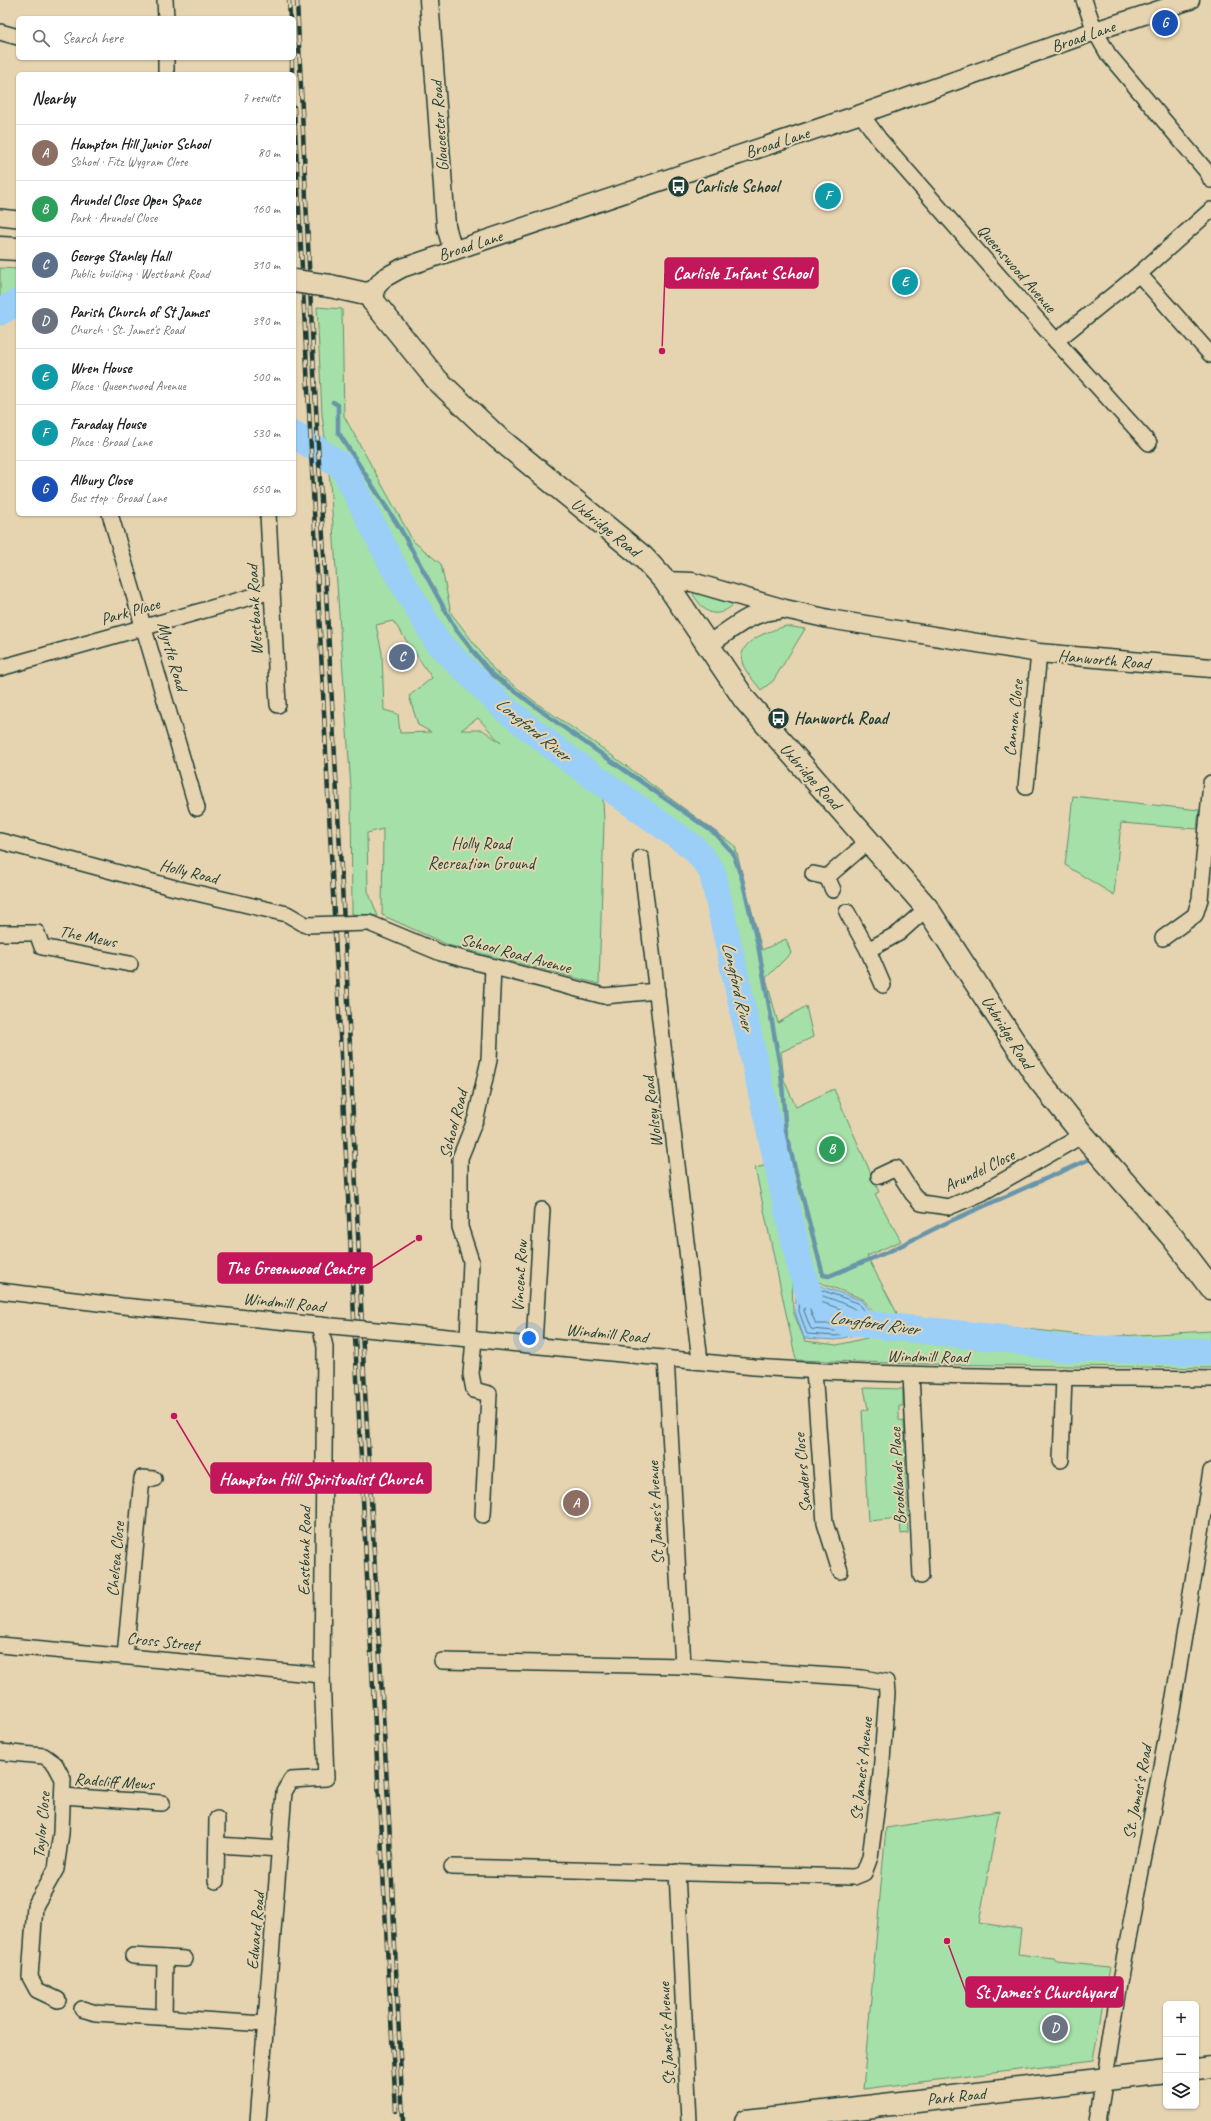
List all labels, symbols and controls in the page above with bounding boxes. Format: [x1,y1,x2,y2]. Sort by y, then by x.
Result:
pin: G [1152,8,1178,38]
street label: Broad Lane [1049,15,1119,57]
search box [16,16,296,60]
icon: search [30,27,52,49]
text: Search here [62,29,123,48]
street label: Gloucester Road [426,78,453,172]
text: Nearby [32,88,75,109]
text: 7 results [242,90,280,106]
street label: Broad Lane [743,122,813,163]
text: Hampton Hill Junior School [70,135,209,154]
text: A [42,145,48,161]
text: 80 m [258,145,280,161]
text: School · Fitz Wygram Close [70,154,188,170]
bus stop icon: Carlisle School [666,173,692,199]
place label: Carlisle School [694,176,783,197]
pin: F [815,181,841,211]
text: Arundel Close Open Space [70,191,201,210]
text: B [42,201,48,217]
text: 160 m [252,201,280,217]
text: Park · Arundel Close [70,210,157,226]
street label: Queenswood Avenue [973,220,1062,318]
street label: Broad Lane [436,225,506,266]
text: George Stanley Hall [70,247,170,266]
text: C [42,257,48,273]
text: 310 m [252,257,280,273]
callout: Carlisle Infant School [665,258,818,288]
text: Carlisle Infant School [673,262,815,284]
text: Public building · Westbank Road [70,266,210,282]
pin: E [892,267,918,297]
text: Parish Church of St James [70,303,209,322]
text: D [41,313,49,329]
text: 390 m [252,313,280,329]
text: Church · St. James's Road [70,322,184,338]
text: Wren House [70,359,132,378]
text: E [42,369,48,385]
text: 500 m [252,369,280,385]
text: Place · Queenswood Avenue [70,378,186,394]
text: Faraday House [70,415,146,434]
text: F [42,425,48,441]
text: 530 m [252,425,280,441]
text: Place · Broad Lane [70,434,152,450]
text: Albury Close [70,471,132,490]
text: G [42,481,48,497]
text: 650 m [252,481,280,497]
text: Bus stop · Broad Lane [70,490,167,506]
street label: Uxbridge Road [567,493,646,563]
street label: Westbank Road [242,562,267,656]
street label: Park Place [98,593,163,630]
street label: Myrtle Road [153,619,193,696]
pin: C [389,642,415,672]
street label: Hanworth Road [1057,645,1153,674]
street label: Cannon Close [999,677,1028,757]
water label: Longford River [491,692,577,768]
bus stop icon: Hanworth Road [765,705,791,731]
place label: Hanworth Road [794,708,891,729]
street label: Uxbridge Road [775,739,848,816]
park label: Holly Road Recreation Ground [428,833,537,874]
street label: Holly Road [158,854,222,889]
street label: The Mews [57,921,121,953]
street label: School Road Avenue [459,929,575,979]
water label: Longford River [717,940,760,1035]
street label: Uxbridge Road [977,992,1040,1075]
street label: Wolsey Road [637,1073,667,1149]
street label: School Road [434,1085,473,1161]
pin: B [819,1134,845,1164]
street label: Arundel Close [941,1144,1019,1197]
street label: Vincent Row [507,1238,532,1312]
callout: The Greenwood Centre [218,1253,372,1283]
text: The Greenwood Centre [226,1257,366,1279]
street label: Windmill Road [242,1288,328,1317]
water label: Longford River [828,1306,923,1341]
street label: Windmill Road [565,1319,651,1348]
your location [519,1328,539,1348]
street label: Windmill Road [887,1345,971,1368]
street label: Brooklands Place [884,1425,911,1525]
street label: Sanders Close [788,1431,816,1514]
street label: St James's Avenue [642,1459,669,1565]
callout: Hampton Hill Spiritualist Church [211,1463,431,1493]
text: Hampton Hill Spiritualist Church [219,1468,424,1490]
pin: A [563,1488,589,1518]
street label: Eastbank Road [293,1504,316,1596]
street label: Chelsea Close [102,1519,129,1597]
street label: Cross Street [126,1627,202,1656]
street label: St James's Avenue [846,1715,878,1822]
street label: St. James's Road [1118,1740,1158,1841]
street label: Radcliff Mews [73,1768,156,1795]
street label: Taylor Close [28,1790,55,1859]
street label: Edward Road [242,1888,270,1971]
callout: St James's Churchyard [966,1977,1123,2007]
street label: St James's Avenue [653,1980,680,2086]
text: St James's Churchyard [974,1981,1120,2003]
map controls [1163,2001,1199,2109]
button: + [1163,2001,1199,2037]
pin: D [1042,2013,1068,2043]
button: − [1163,2037,1199,2073]
button: layers [1163,2073,1199,2109]
street label: Park Road [926,2083,989,2110]

